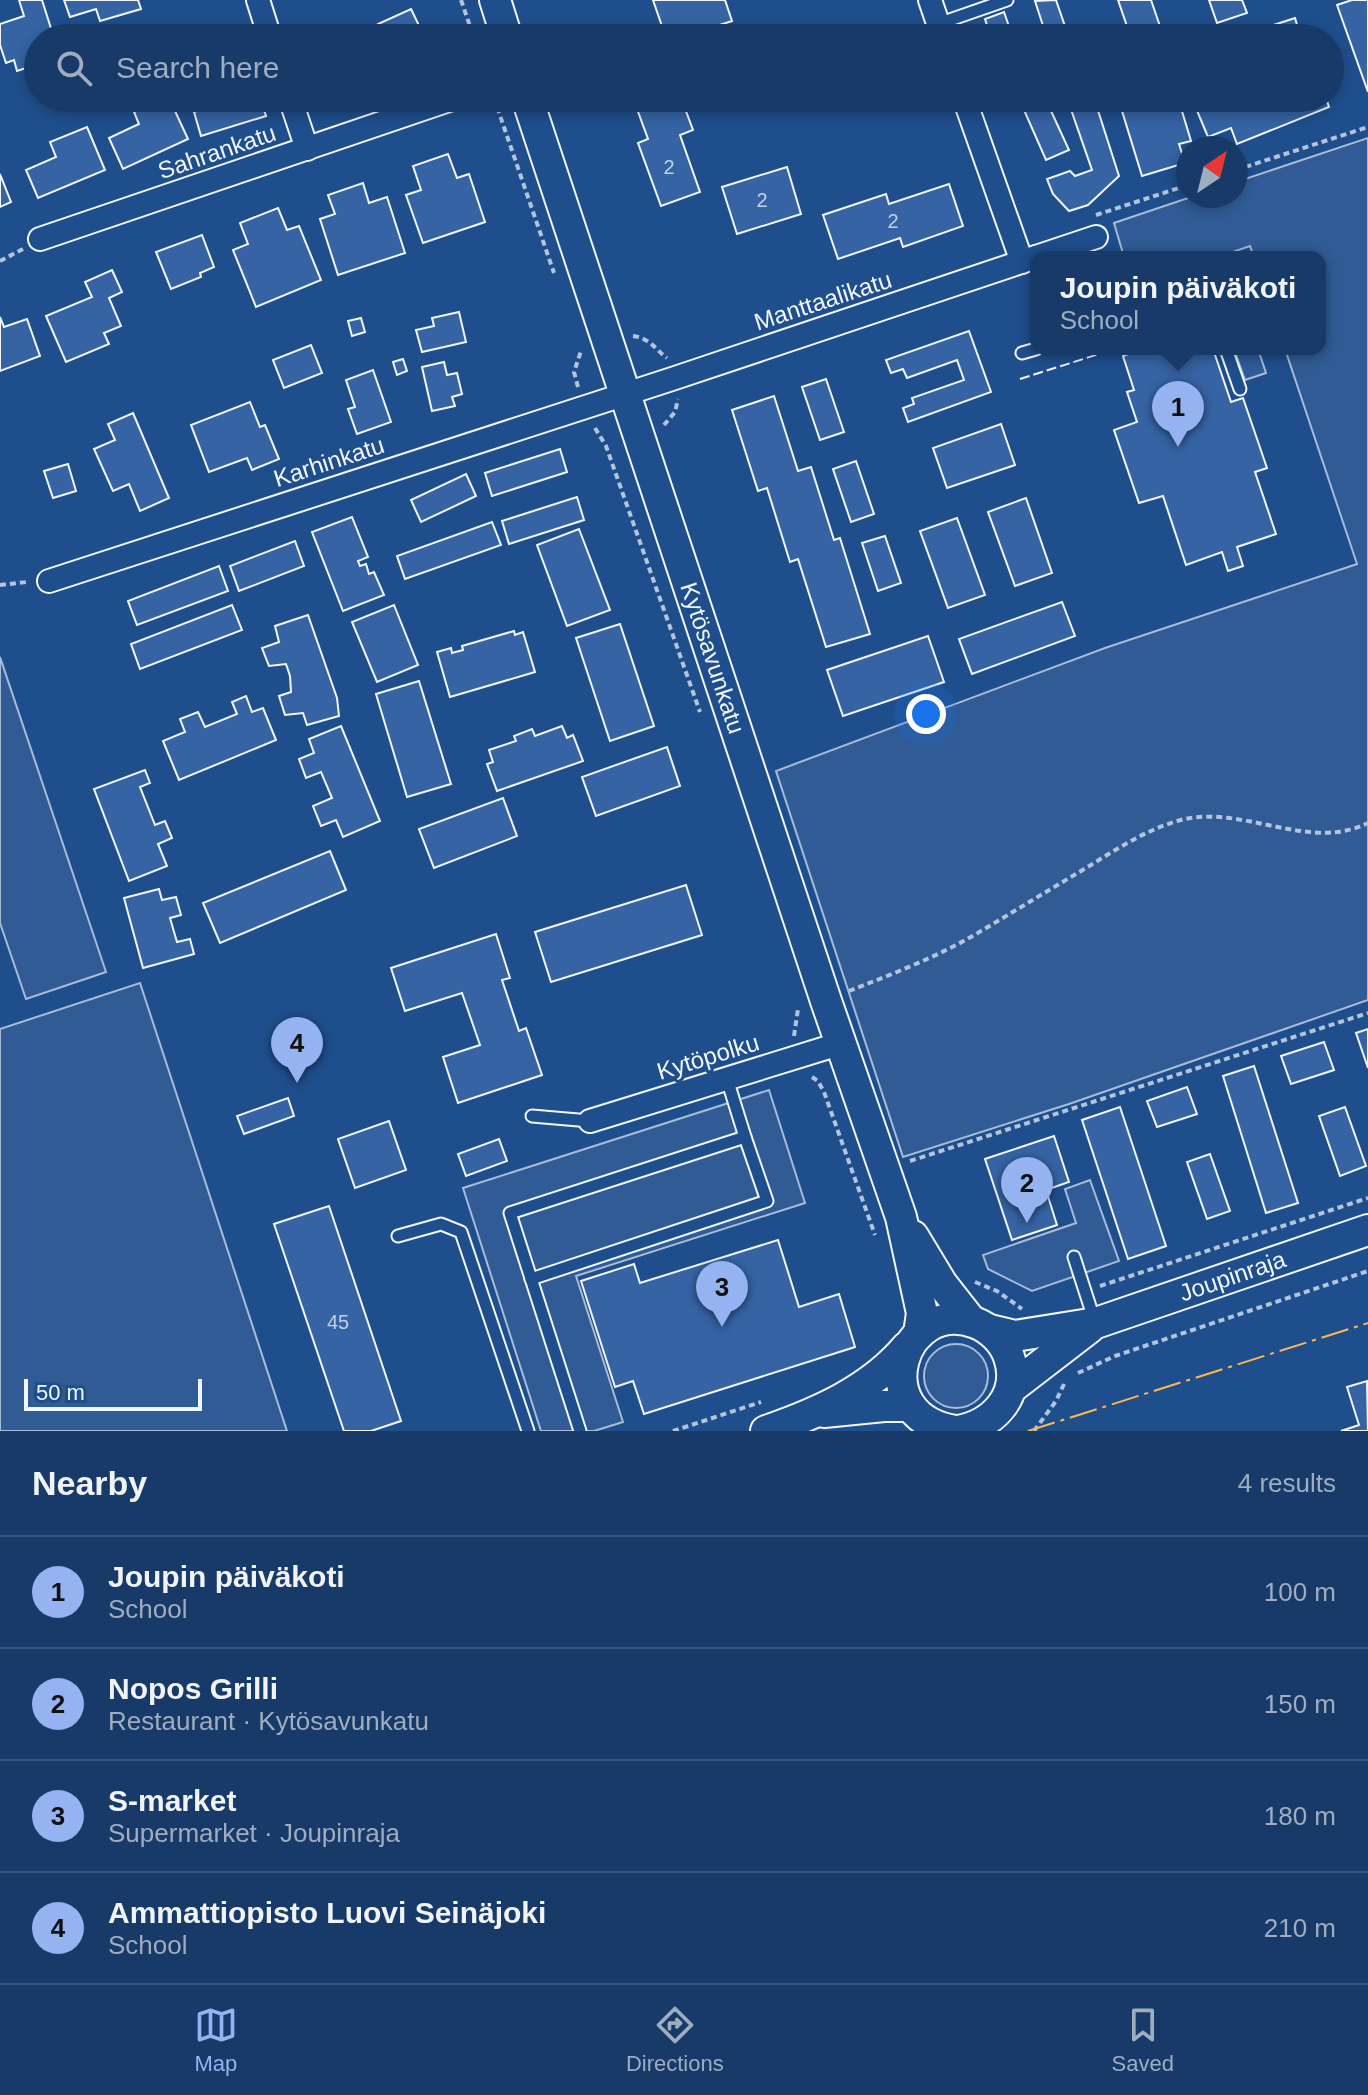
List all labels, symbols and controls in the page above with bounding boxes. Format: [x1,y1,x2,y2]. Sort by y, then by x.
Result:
search box [24,24,1344,112]
icon: search [52,46,96,90]
text: Search here [116,51,279,84]
street label: Sahrankatu [154,119,279,184]
north arrow [1176,136,1248,208]
house number: 2 [663,156,675,178]
house number: 2 [756,189,768,211]
house number: 2 [887,210,899,232]
popup [1030,251,1326,355]
street label: Manttaalikatu [751,266,895,335]
text: Joupin päiväkoti [1060,271,1296,304]
text: School [1060,305,1139,335]
pin: 1 [1152,381,1204,447]
street label: Karhinkatu [270,431,388,492]
street label: Kytösavunkatu [675,579,751,737]
your location [906,694,946,734]
pin: 4 [271,1017,323,1083]
street label: Kytöpolku [654,1028,762,1085]
pin: 2 [1001,1157,1053,1223]
street label: Joupinraja [1176,1245,1290,1307]
pin: 3 [696,1261,748,1327]
house number: 45 [327,1311,349,1333]
scale bar [24,1375,202,1411]
text: 50 m [36,1380,85,1405]
text: Nearby [32,1464,147,1502]
text: 4 results [1238,1468,1336,1498]
text: Joupin päiväkoti [108,1560,345,1593]
text: 1 [51,1577,65,1607]
text: 100 m [1264,1577,1336,1607]
text: School [108,1594,188,1624]
text: Nopos Grilli [108,1672,278,1705]
text: 2 [51,1689,65,1719]
text: 150 m [1264,1689,1336,1719]
text: Restaurant · Kytösavunkatu [108,1706,429,1736]
text: S-market [108,1784,236,1817]
text: 3 [51,1801,65,1831]
text: 180 m [1264,1801,1336,1831]
text: Supermarket · Joupinraja [108,1818,400,1848]
text: Ammattiopisto Luovi Seinäjoki [108,1896,546,1929]
text: 4 [51,1913,65,1943]
text: 210 m [1264,1913,1336,1943]
text: School [108,1930,188,1960]
tab: Map [194,2003,238,2077]
tab: Directions [626,2003,724,2077]
tab: Saved [1112,2003,1174,2077]

